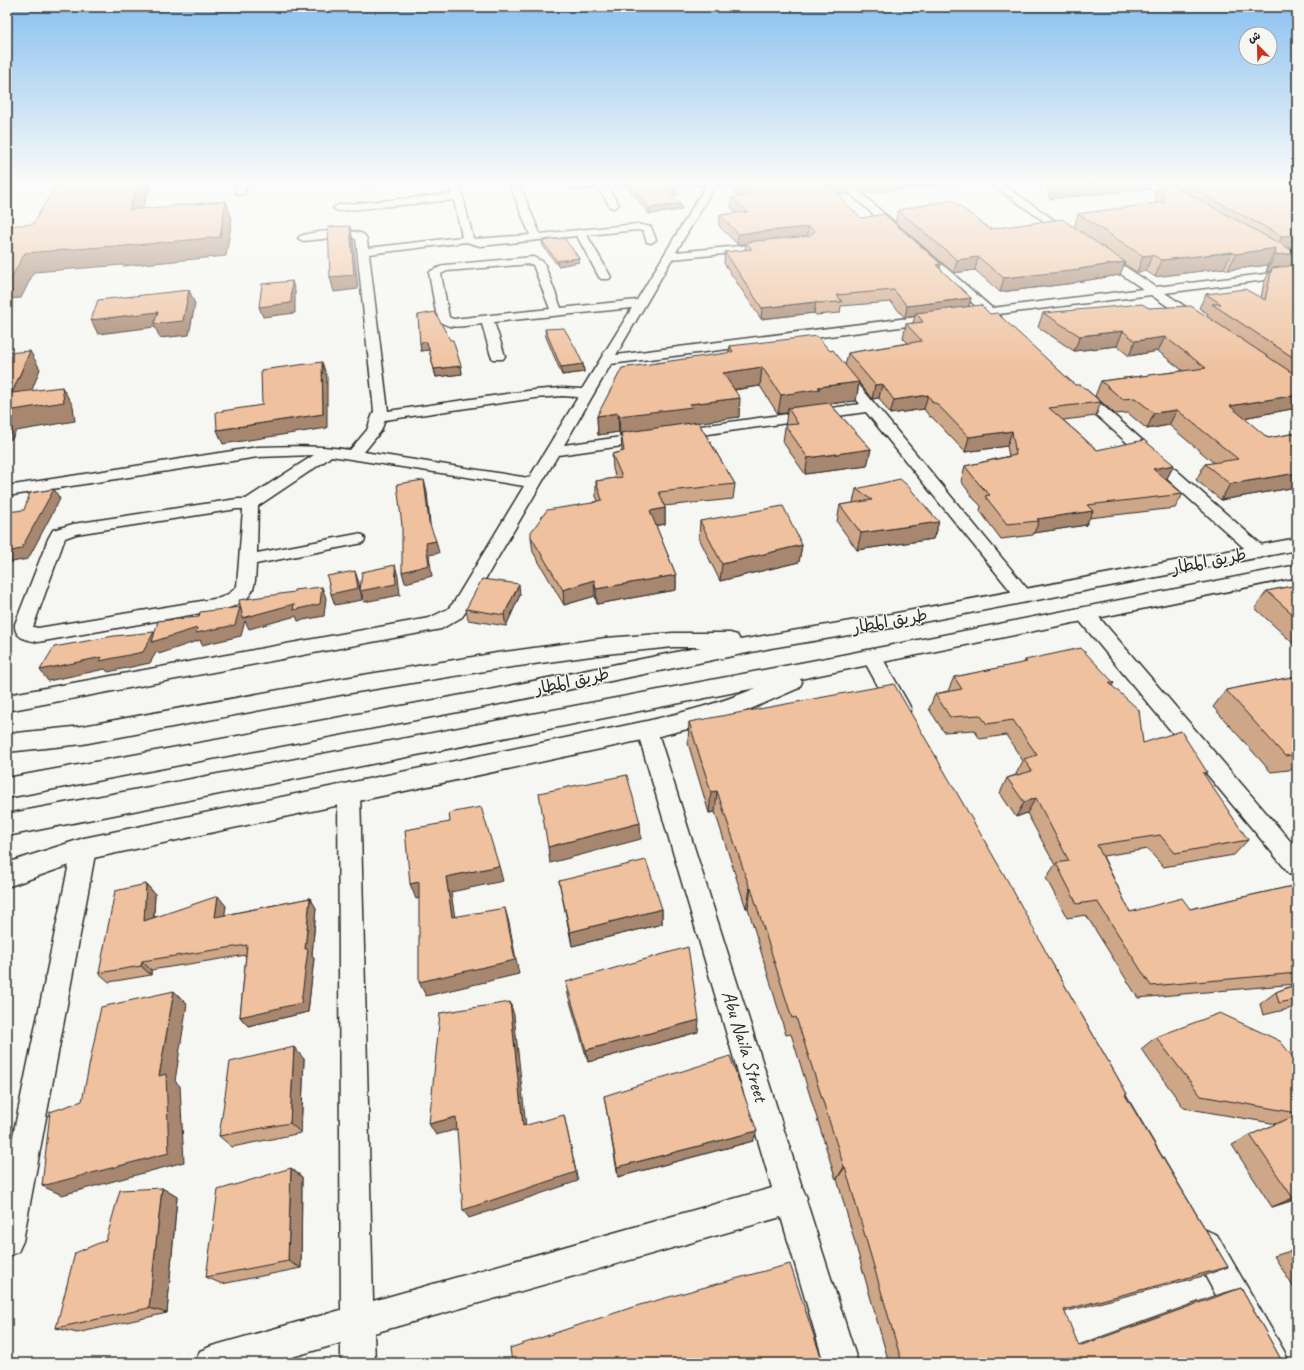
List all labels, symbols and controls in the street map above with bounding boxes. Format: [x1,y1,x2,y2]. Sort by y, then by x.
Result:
north arrow [1238,26,1278,66]
text: ش [1246,28,1262,46]
street label: طريق المطار [1168,543,1248,579]
street label: طريق المطار [849,604,929,638]
street label: طريق المطار [531,663,611,700]
street label: Abu Naila Street [716,988,774,1107]

